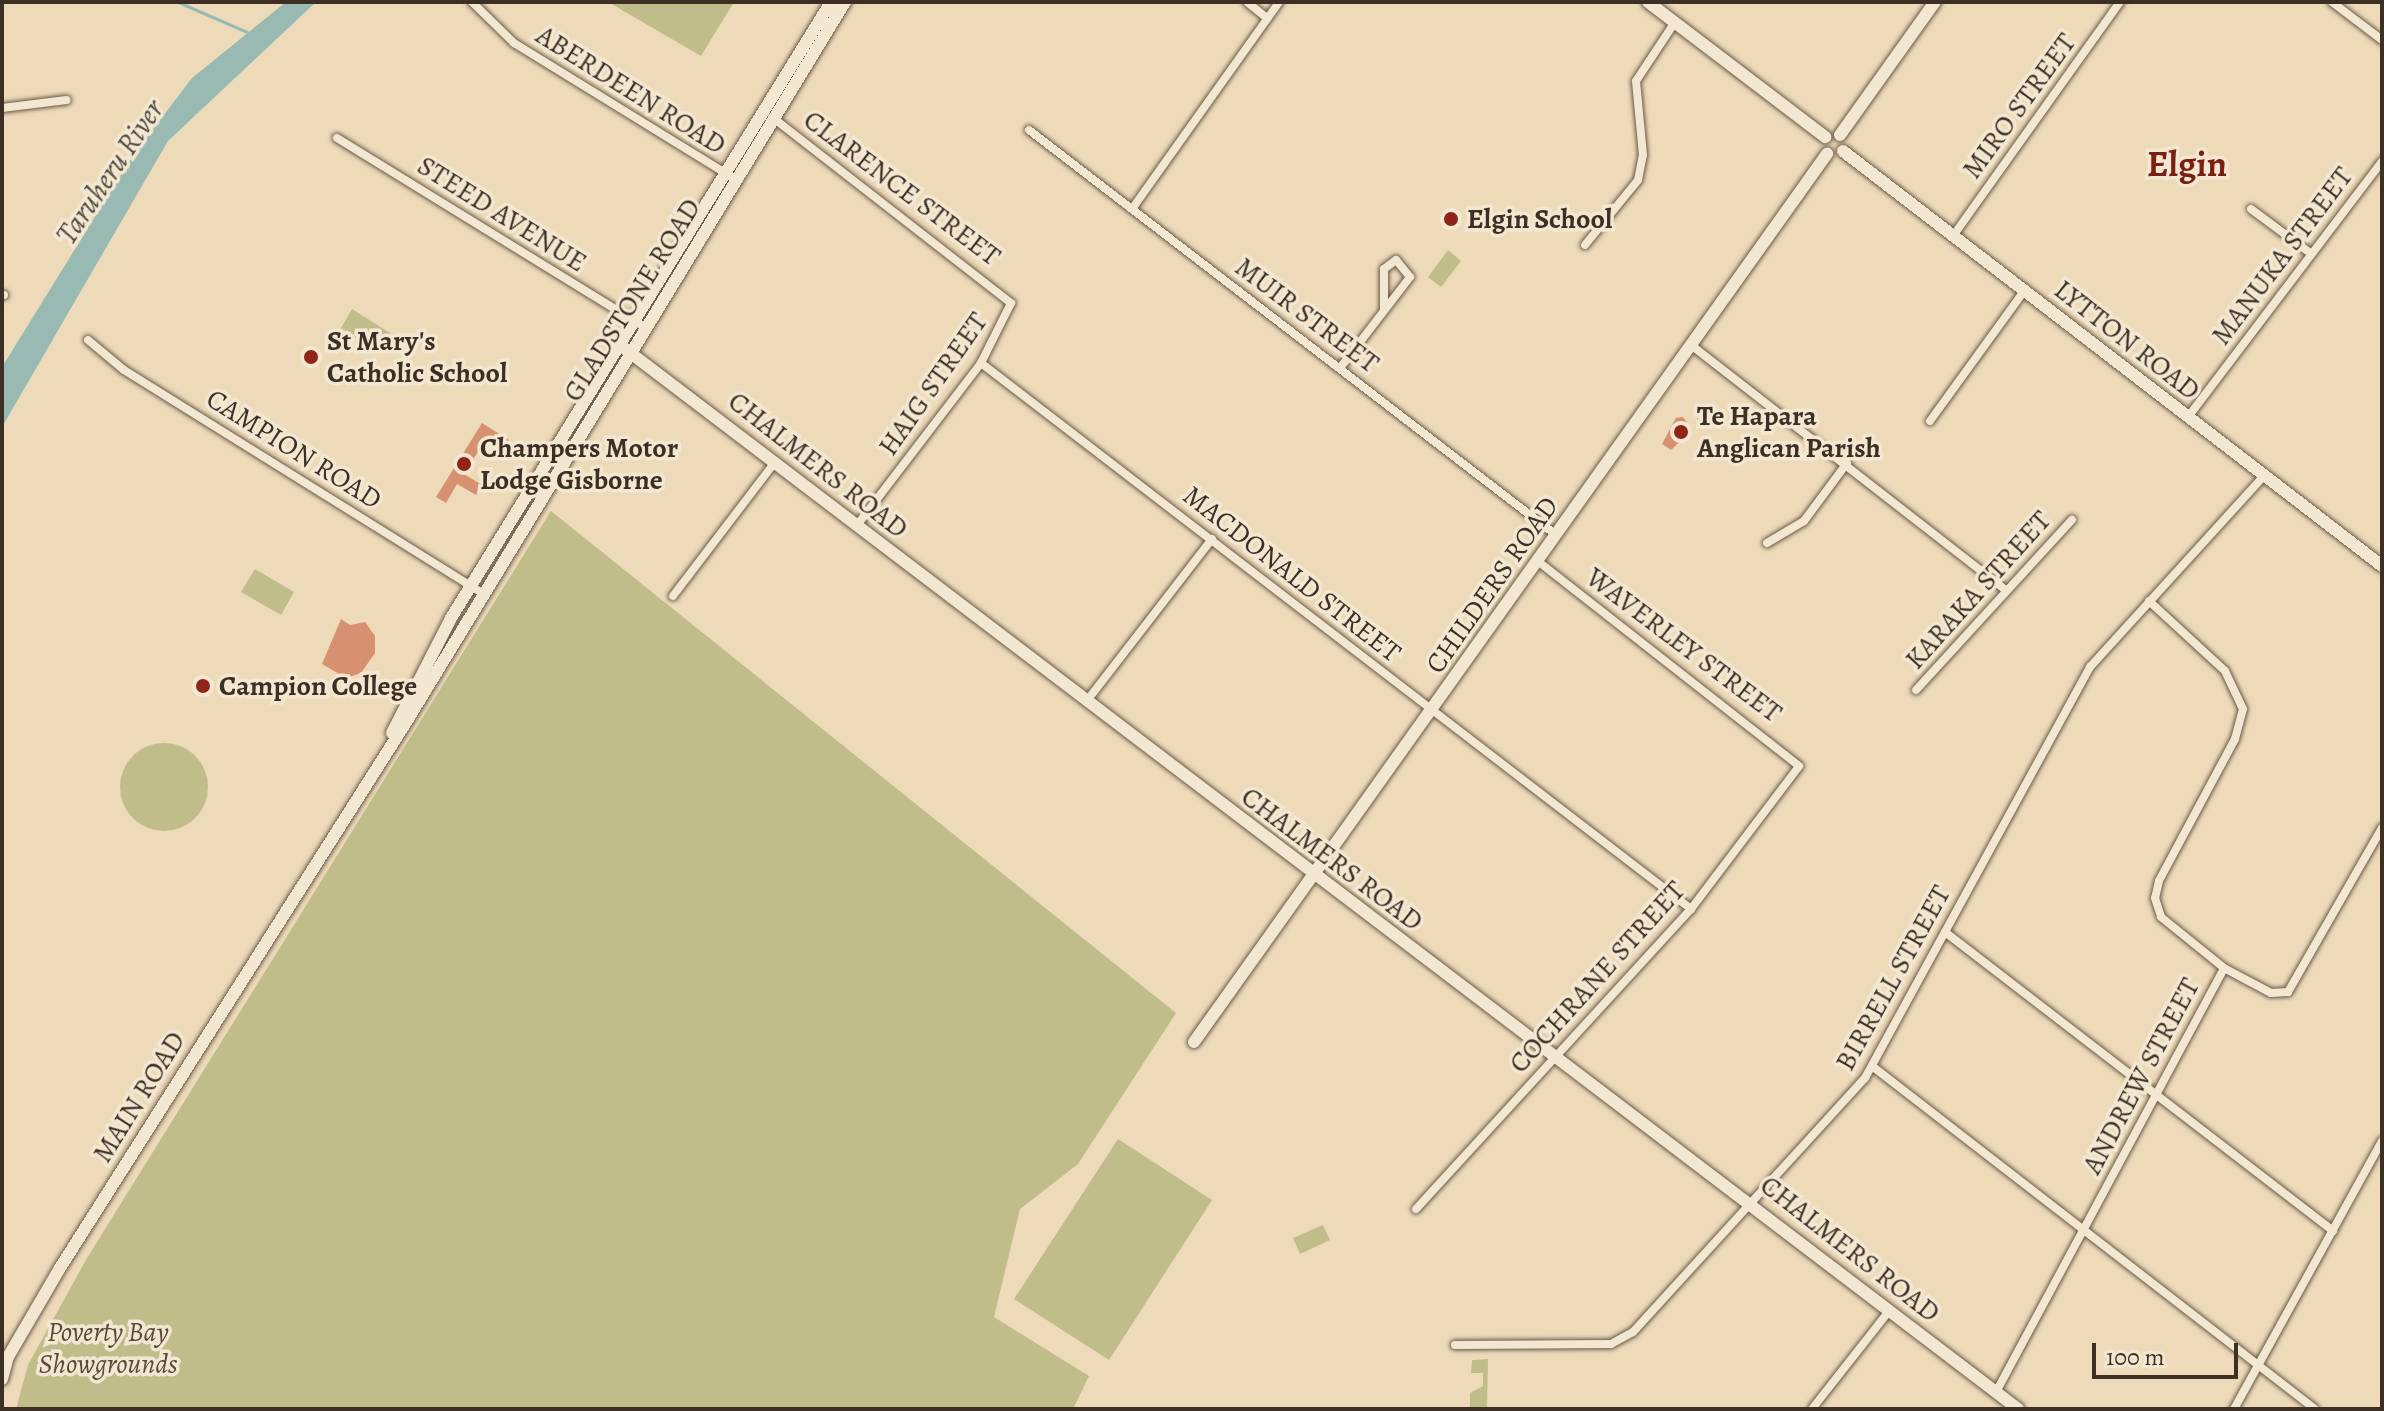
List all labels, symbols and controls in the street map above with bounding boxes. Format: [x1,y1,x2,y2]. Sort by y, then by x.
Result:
street label: ABERDEEN ROAD [530,18,732,162]
street label: MIRO STREET [1955,27,2083,185]
water label: Taruheru River [48,93,172,251]
street label: CLARENCE STREET [797,103,1007,273]
district label: Elgin [2147,142,2227,186]
street label: STEED AVENUE [411,149,593,279]
street label: MANUKA STREET [2204,160,2360,352]
street label: GLADSTONE ROAD [556,192,708,408]
place label: Elgin School [1467,202,1612,236]
marker: Elgin School [1442,210,1460,228]
street label: MUIR STREET [1229,250,1385,380]
street label: LYTTON ROAD [2047,273,2207,407]
street label: HAIG STREET [871,306,995,462]
place label: St Mary's Catholic School [327,324,507,390]
marker: St Mary's Catholic School [302,348,320,366]
street label: CAMPION ROAD [200,382,388,516]
street label: CHALMERS ROAD [722,384,914,546]
place label: Te Hapara Anglican Parish [1697,399,1881,465]
marker: Te Hapara Anglican Parish [1672,423,1690,441]
place label: Champers Motor Lodge Gisborne [480,431,678,497]
marker: Champers Motor Lodge Gisborne [455,455,473,473]
street label: MACDONALD STREET [1176,479,1408,669]
street label: CHILDERS ROAD [1419,490,1565,680]
street label: KARAKA STREET [1898,504,2058,676]
street label: WAVERLEY STREET [1579,560,1789,730]
place label: Campion College [219,669,417,703]
marker: Campion College [194,677,212,695]
street label: CHALMERS ROAD [1235,780,1429,938]
street label: COCHRANE STREET [1502,874,1692,1080]
street label: BIRRELL STREET [1828,880,1958,1076]
street label: ANDREW STREET [2075,972,2207,1180]
street label: MAIN ROAD [86,1025,192,1169]
street label: CHALMERS ROAD [1754,1168,1946,1330]
park label: Poverty Bay Showgrounds [38,1315,178,1381]
scale bar [2096,1327,2242,1377]
text: 100 m [2106,1341,2165,1373]

